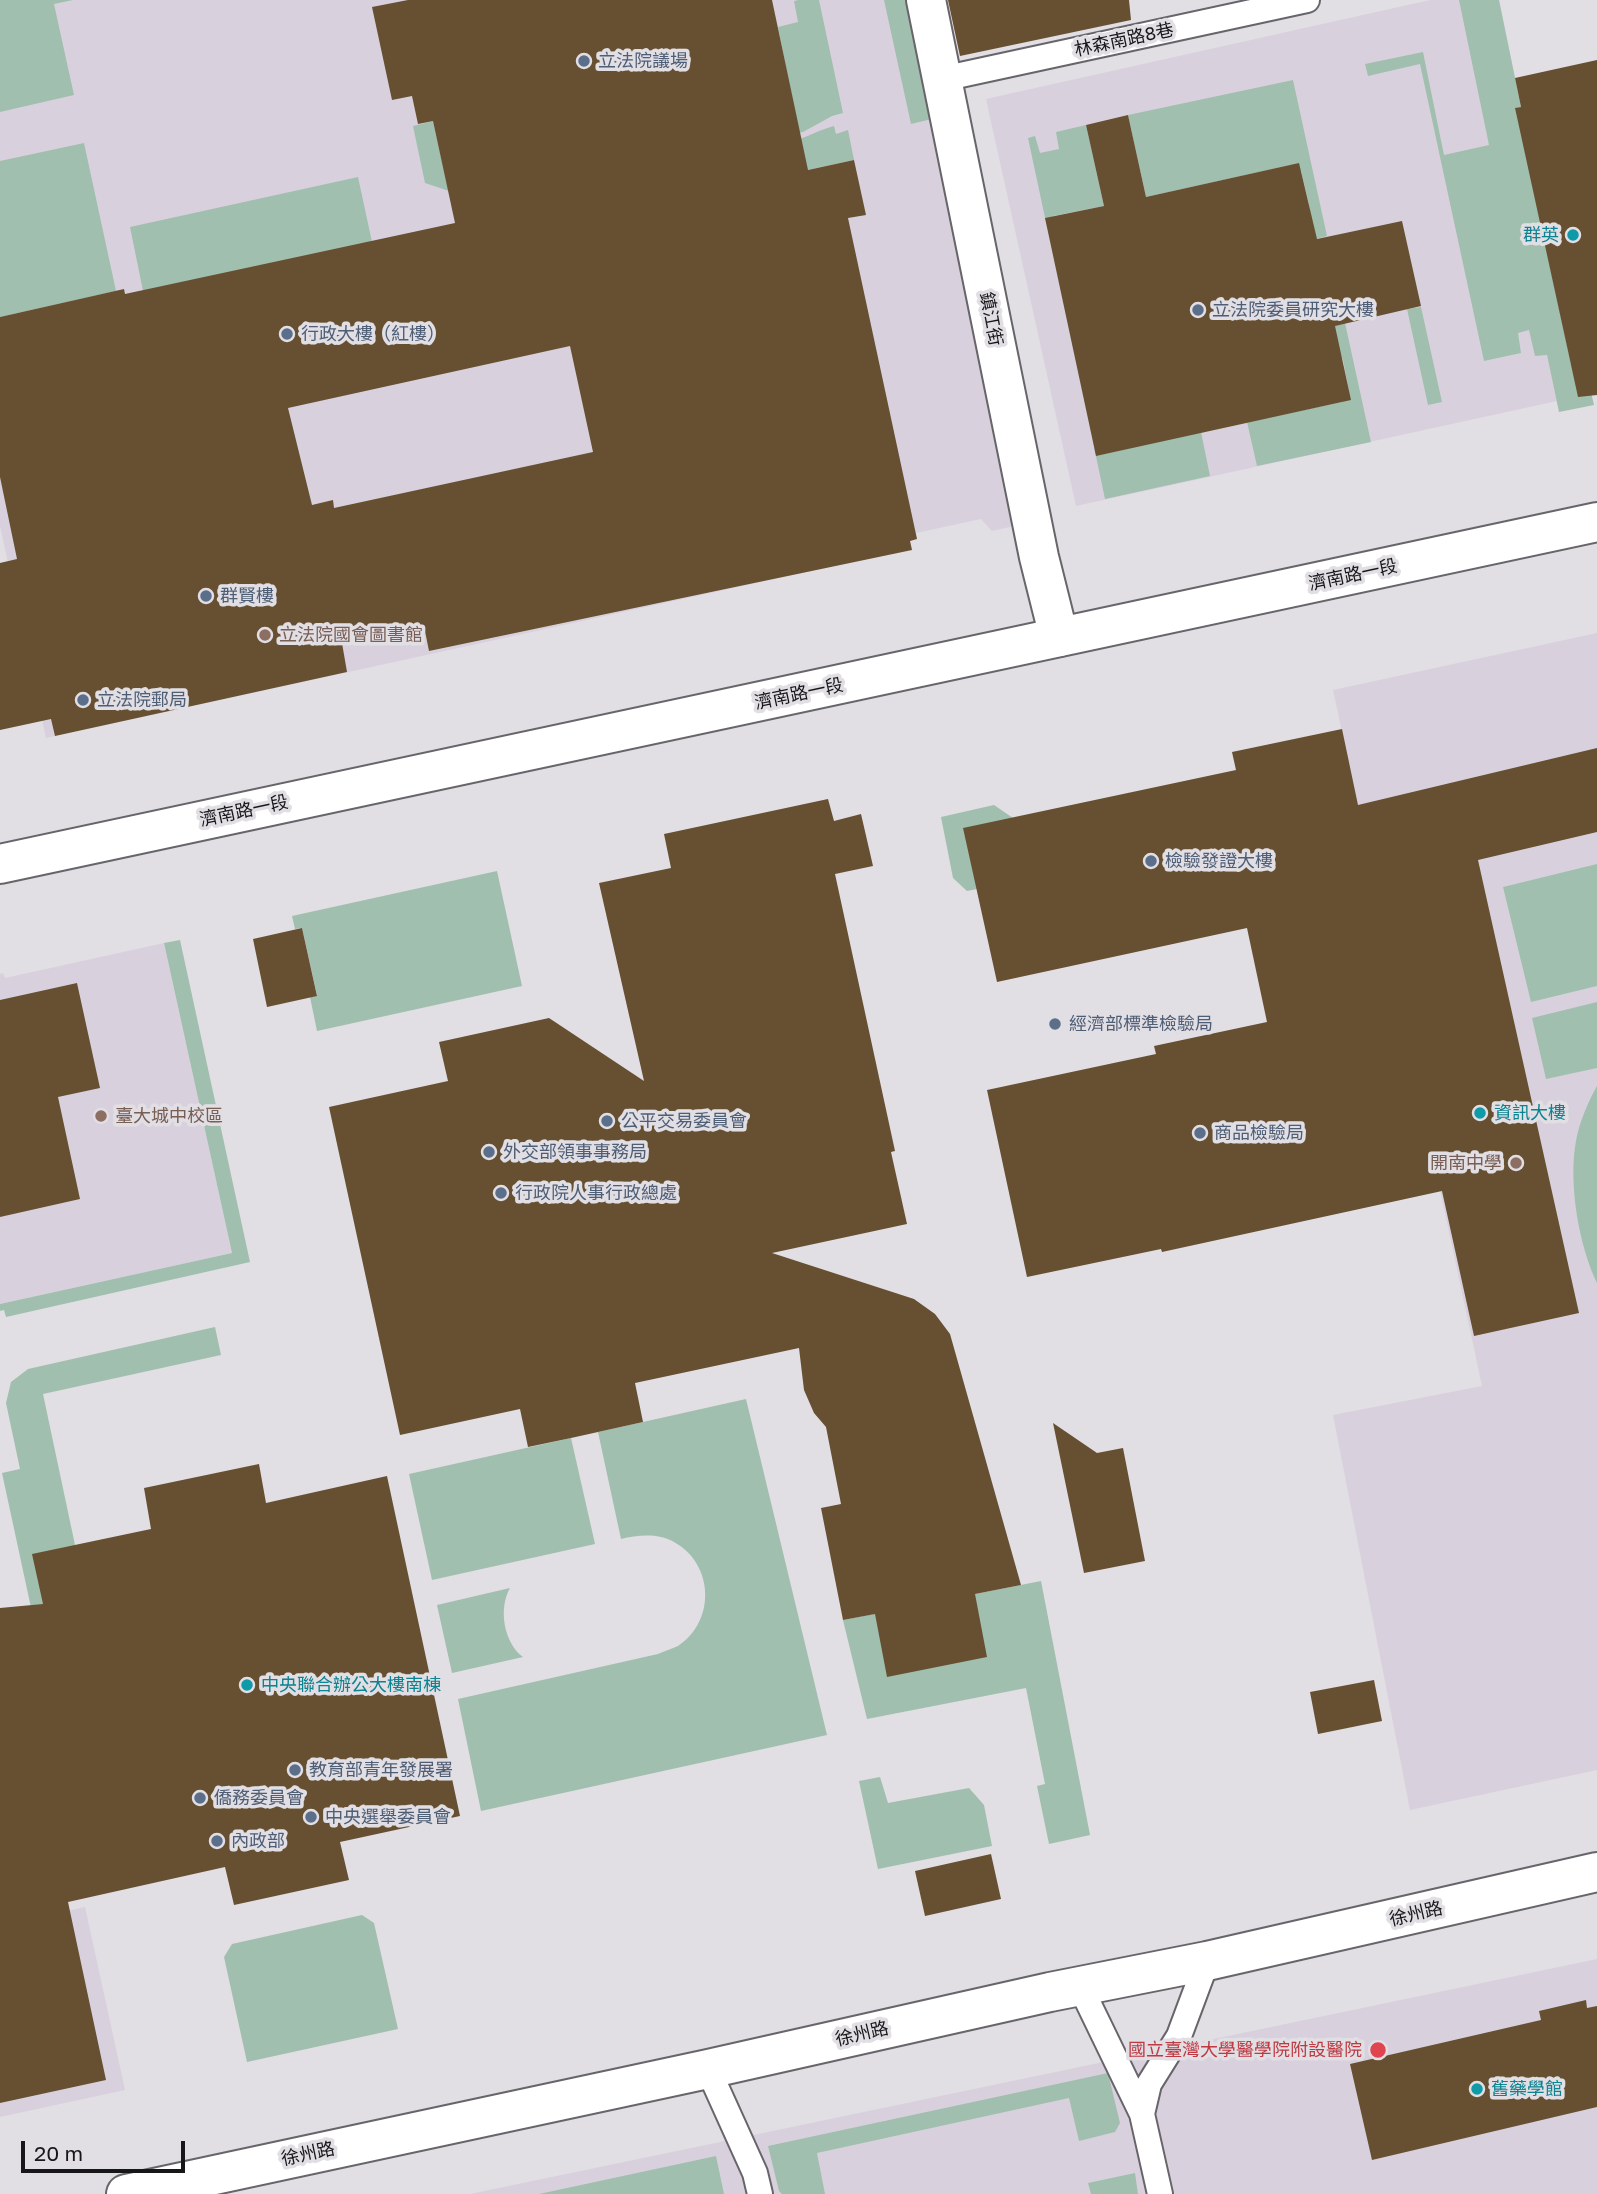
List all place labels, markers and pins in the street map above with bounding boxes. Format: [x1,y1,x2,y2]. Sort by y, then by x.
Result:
place label: 立法院議場 [598,50,688,72]
marker: 立法院議場 [576,53,592,69]
place label: 群英 [1523,224,1559,246]
marker: 群英 [1565,227,1581,243]
place label: 立法院委員研究大樓 [1212,299,1374,321]
marker: 立法院委員研究大樓 [1190,302,1206,318]
place label: 行政大樓（紅樓） [301,323,445,345]
marker: 行政大樓（紅樓） [279,326,295,342]
place label: 群賢樓 [220,585,274,607]
marker: 群賢樓 [198,588,214,604]
place label: 立法院國會圖書館 [279,624,423,646]
marker: 立法院國會圖書館 [257,627,273,643]
place label: 立法院郵局 [97,689,187,711]
marker: 立法院郵局 [75,692,91,708]
place label: 檢驗發證大樓 [1165,850,1273,872]
marker: 檢驗發證大樓 [1143,853,1159,869]
place label: 經濟部標準檢驗局 [1069,1013,1213,1035]
marker: 經濟部標準檢驗局 [1047,1016,1063,1032]
place label: 資訊大樓 [1494,1102,1566,1124]
place label: 臺大城中校區 [115,1105,223,1127]
marker: 資訊大樓 [1472,1105,1488,1121]
marker: 臺大城中校區 [93,1108,109,1124]
place label: 公平交易委員會 [621,1110,747,1132]
marker: 公平交易委員會 [599,1113,615,1129]
place label: 商品檢驗局 [1214,1122,1304,1144]
marker: 商品檢驗局 [1192,1125,1208,1141]
place label: 外交部領事事務局 [503,1141,647,1163]
marker: 外交部領事事務局 [481,1144,497,1160]
place label: 開南中學 [1430,1152,1502,1174]
marker: 開南中學 [1508,1155,1524,1171]
place label: 行政院人事行政總處 [515,1182,677,1204]
marker: 行政院人事行政總處 [493,1185,509,1201]
place label: 中央聯合辦公大樓南棟 [261,1674,441,1696]
marker: 中央聯合辦公大樓南棟 [239,1677,255,1693]
place label: 教育部青年發展署 [309,1759,453,1781]
marker: 教育部青年發展署 [287,1762,303,1778]
place label: 僑務委員會 [214,1787,304,1809]
marker: 僑務委員會 [192,1790,208,1806]
place label: 中央選舉委員會 [325,1806,451,1828]
marker: 中央選舉委員會 [303,1809,319,1825]
place label: 內政部 [231,1830,285,1852]
marker: 內政部 [209,1833,225,1849]
place label: 國立臺灣大學醫學院附設醫院 [1128,2039,1362,2061]
marker: 國立臺灣大學醫學院附設醫院 [1368,2040,1388,2060]
place label: 舊藥學館 [1491,2078,1563,2100]
marker: 舊藥學館 [1469,2081,1485,2097]

